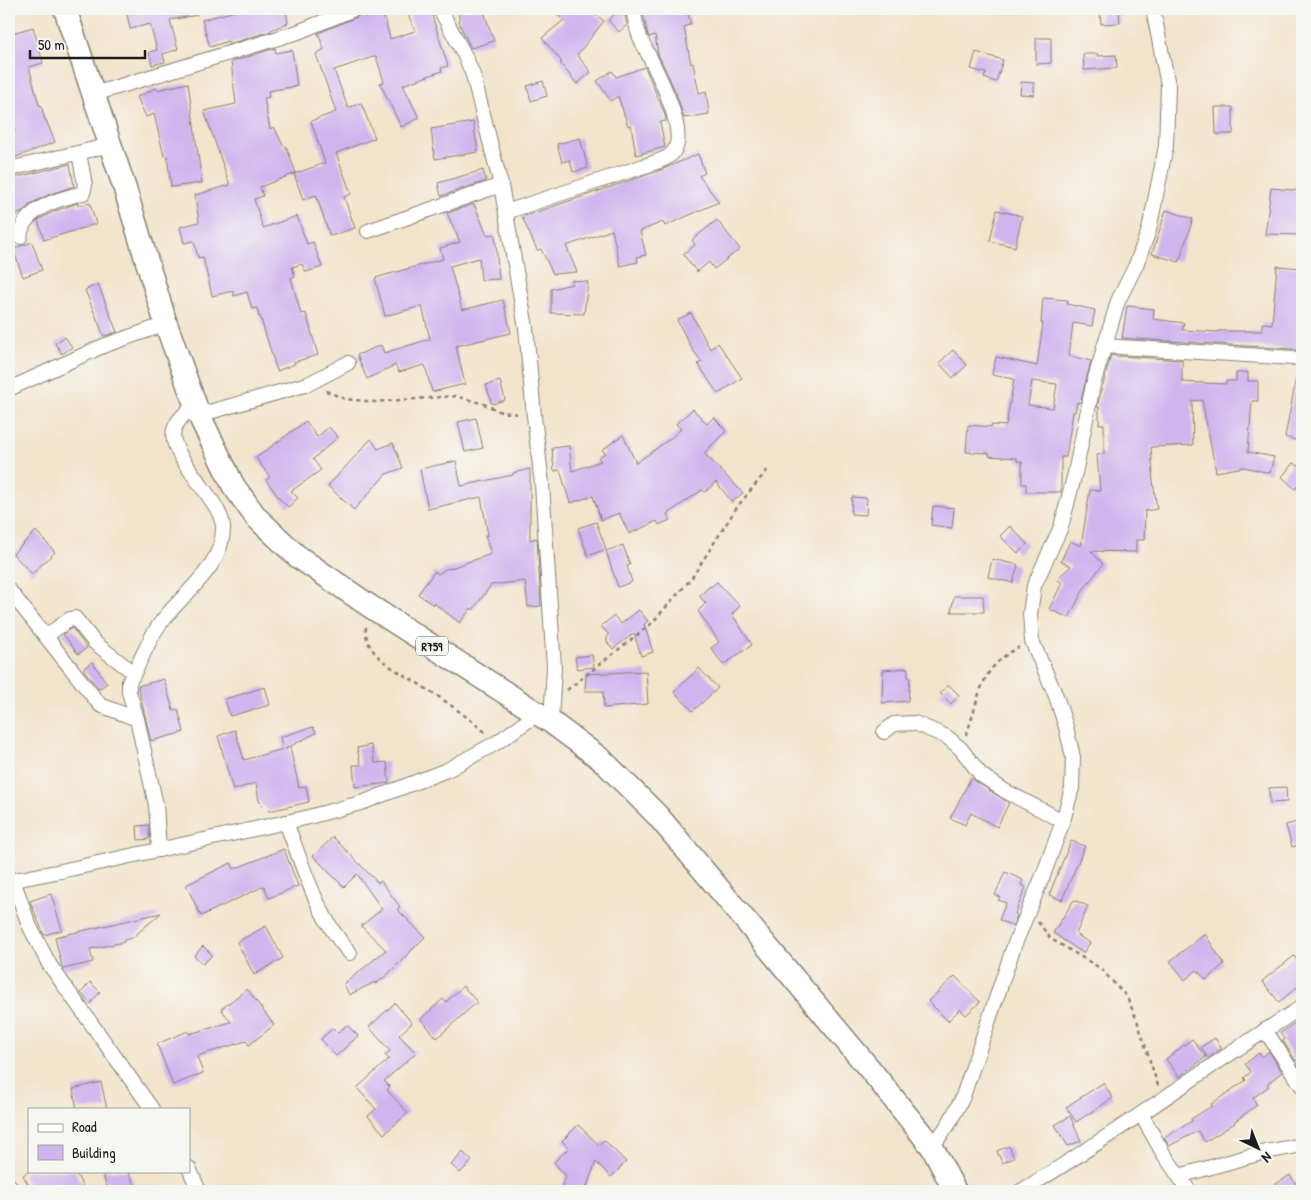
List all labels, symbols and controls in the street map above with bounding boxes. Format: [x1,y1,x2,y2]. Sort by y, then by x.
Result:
scale bar [30,28,145,60]
text: 50 m [38,34,65,55]
road number: R759 [416,636,448,656]
legend [28,1108,190,1172]
text: Road [72,1116,97,1137]
north arrow [1234,1122,1284,1172]
text: Building [72,1142,116,1163]
text: N [1258,1148,1276,1168]

